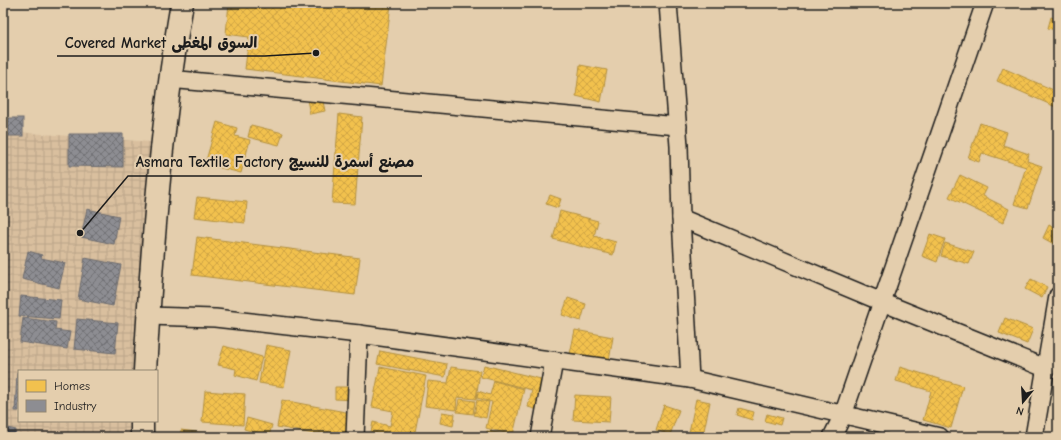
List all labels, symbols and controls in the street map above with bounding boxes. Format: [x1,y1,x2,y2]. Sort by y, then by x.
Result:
callout: Covered Market السوق المغطى [57,29,265,56]
text: Covered Market السوق المغطى [65,34,257,53]
callout: Asmara Textile Factory مصنع أسمرة للنسيج [128,149,422,176]
text: Asmara Textile Factory مصنع أسمرة للنسيج [136,152,414,173]
legend [18,370,158,422]
text: Homes [54,379,90,393]
north arrow [1003,382,1043,422]
text: Industry [54,399,97,413]
text: N [1015,404,1025,418]

